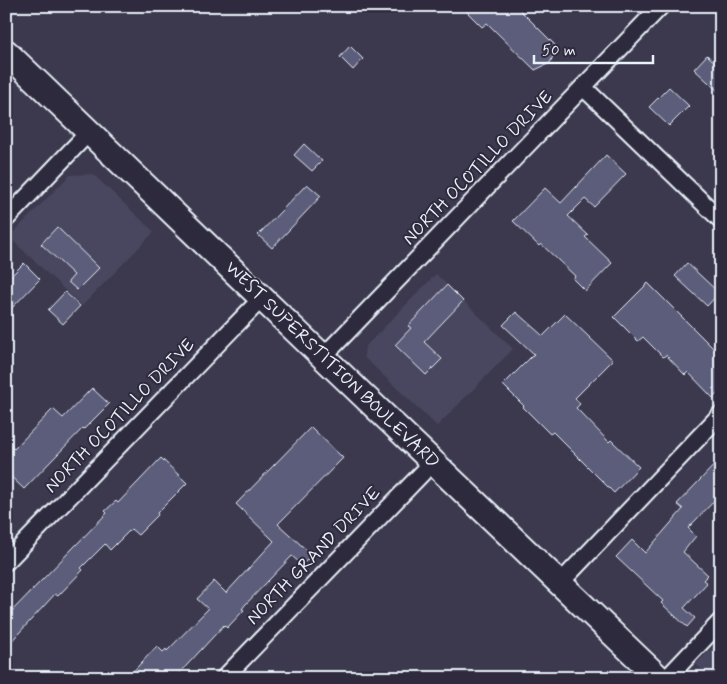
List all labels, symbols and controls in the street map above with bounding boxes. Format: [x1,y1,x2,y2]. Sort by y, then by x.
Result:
scale bar [534,32,653,64]
text: 50 m [542,41,576,61]
street label: NORTH OCOTILLO DRIVE [398,85,558,251]
street label: WEST SUPERSTITION BOULEVARD [220,256,444,474]
street label: NORTH OCOTILLO DRIVE [40,333,200,499]
street label: NORTH GRAND DRIVE [242,481,387,630]

